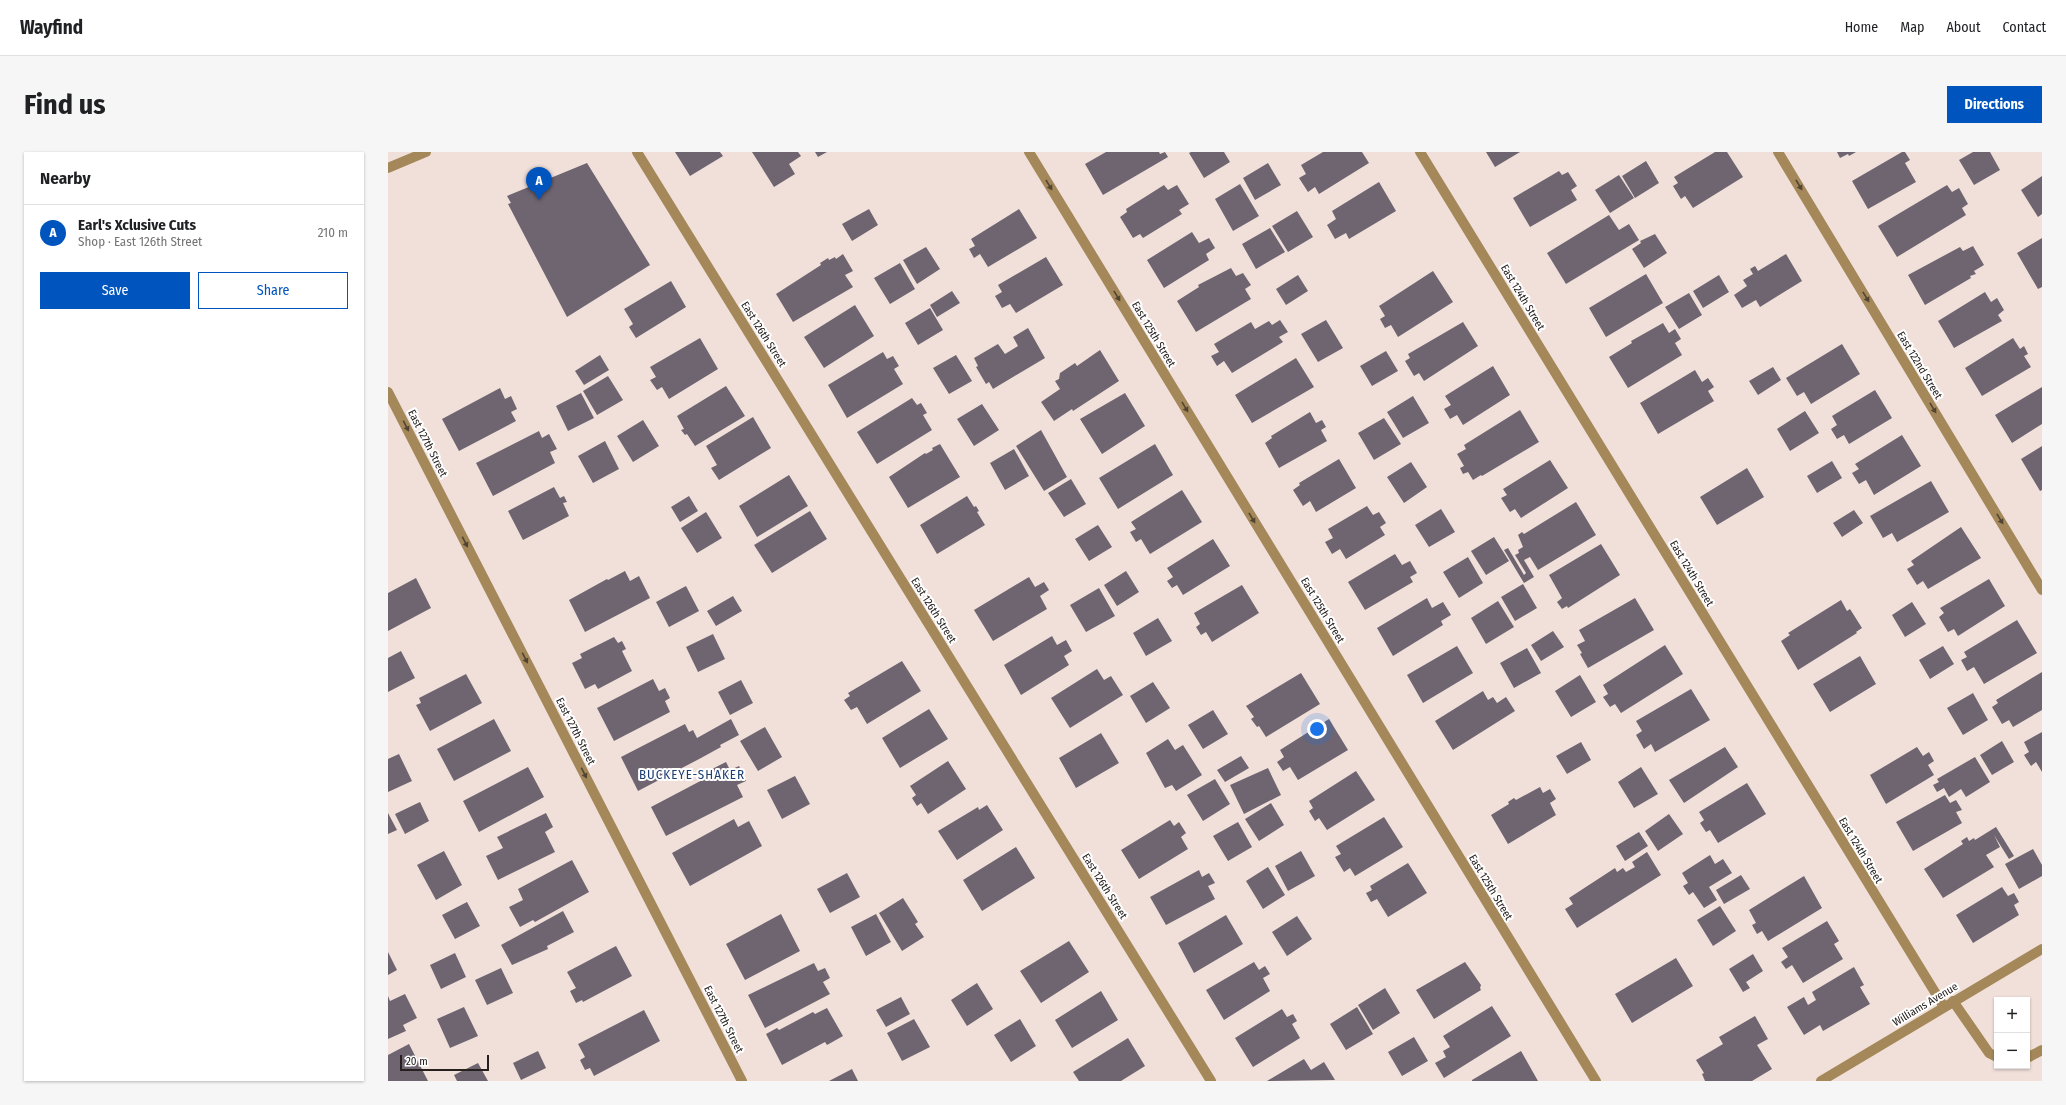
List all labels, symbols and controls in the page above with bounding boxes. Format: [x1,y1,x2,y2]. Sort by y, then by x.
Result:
text: Wayfind [20,16,83,39]
text: Home [1845,19,1878,36]
text: Map [1900,19,1924,36]
text: About [1946,19,1981,36]
text: Contact [2003,19,2046,36]
button: Directions [1947,86,2042,123]
text: Find us [24,88,106,121]
pin: A [526,167,552,200]
text: Nearby [40,168,91,189]
one-way arrow [1046,179,1053,191]
one-way arrow [1795,179,1802,191]
text: Earl's Xclusive Cuts [78,216,196,234]
text: A [49,225,57,240]
text: 210 m [318,225,348,240]
text: Shop · East 126th Street [78,234,202,249]
street label: East 124th Street [1498,262,1548,333]
button: Save [40,272,190,309]
button: Share [198,272,348,309]
one-way arrow [1113,291,1121,301]
one-way arrow [1862,291,1869,303]
street label: East 126th Street [738,299,789,370]
street label: East 125th Street [1129,299,1178,370]
street label: East 122nd Street [1894,329,1945,402]
one-way arrow [1181,401,1188,413]
one-way arrow [1929,402,1936,414]
street label: East 127th Street [405,407,450,479]
one-way arrow [403,421,409,432]
one-way arrow [1249,512,1256,524]
one-way arrow [1996,513,2003,525]
one-way arrow [462,536,468,548]
street label: East 124th Street [1667,538,1717,609]
street label: East 126th Street [908,575,959,646]
street label: East 125th Street [1298,575,1347,646]
one-way arrow [521,652,528,663]
street label: East 127th Street [553,695,598,767]
your location [1307,719,1327,739]
district label: BUCKEYE-SHAKER [639,767,745,782]
one-way arrow [581,768,587,779]
street label: East 124th Street [1836,815,1886,886]
street label: East 126th Street [1079,851,1130,922]
street label: East 125th Street [1466,852,1515,923]
street label: Williams Avenue [1890,980,1960,1029]
street label: East 127th Street [701,983,746,1055]
map controls [1994,997,2030,1069]
button: + [1994,997,2030,1033]
button: − [1994,1033,2030,1069]
scale bar [400,1053,489,1072]
text: 20 m [406,1055,428,1068]

